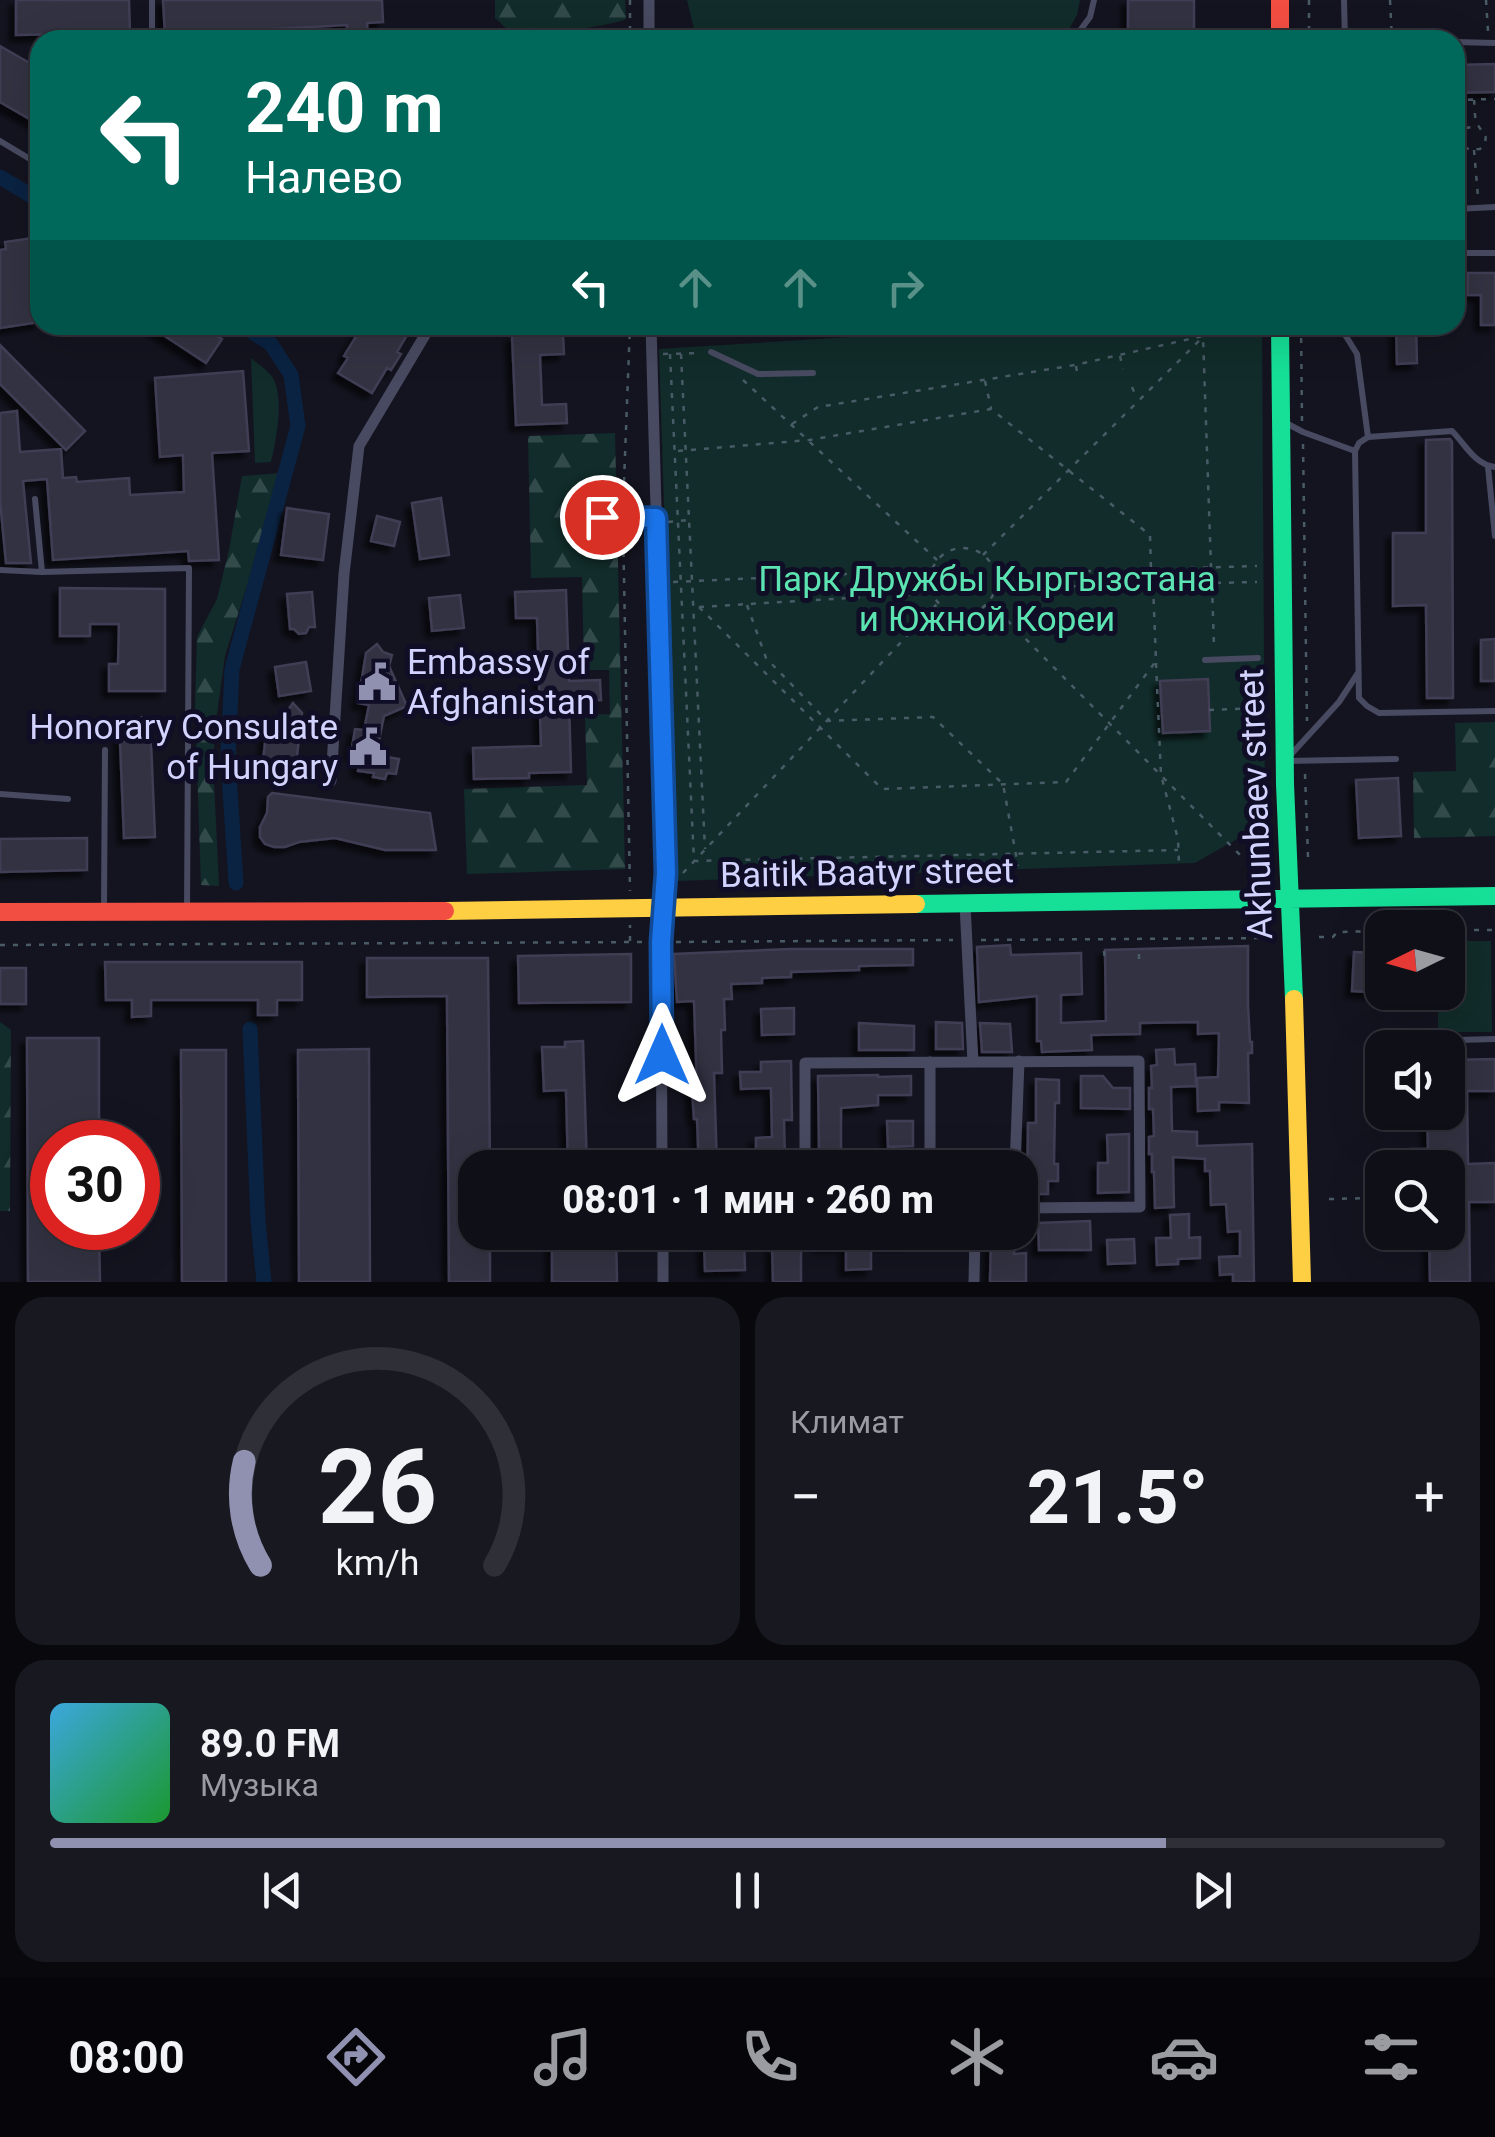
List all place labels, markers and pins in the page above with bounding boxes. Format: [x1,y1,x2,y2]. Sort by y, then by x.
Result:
pin [560,475,645,560]
place label: Embassy of Afghanistan [407,642,595,723]
public building icon: Embassy of Afghanistan [356,661,398,703]
place label: Honorary Consulate of Hungary [29,707,338,788]
public building icon: Honorary Consulate of Hungary [347,726,389,768]

